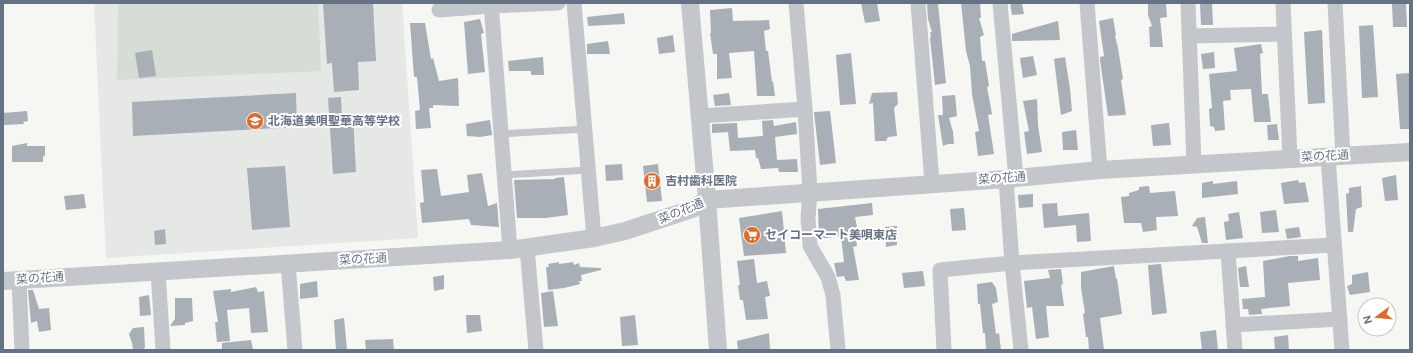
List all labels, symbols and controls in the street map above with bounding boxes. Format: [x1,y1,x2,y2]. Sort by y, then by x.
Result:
school or university icon: 北海道美唄聖華高等学校 [245,111,265,131]
place label: 北海道美唄聖華高等学校 [268,113,400,129]
street label: 菜の花通 [1301,147,1349,165]
street label: 菜の花通 [977,168,1027,188]
building icon: 吉村歯科医院 [642,171,662,191]
place label: 吉村歯科医院 [665,173,737,189]
street label: 菜の花通 [656,195,706,227]
supermarket icon: セイコーマート美唄東店 [742,225,762,245]
place label: セイコーマート美唄東店 [765,227,897,243]
street label: 菜の花通 [339,250,387,268]
street label: 菜の花通 [15,268,65,288]
north arrow [1357,297,1397,337]
text: N [1360,314,1375,326]

